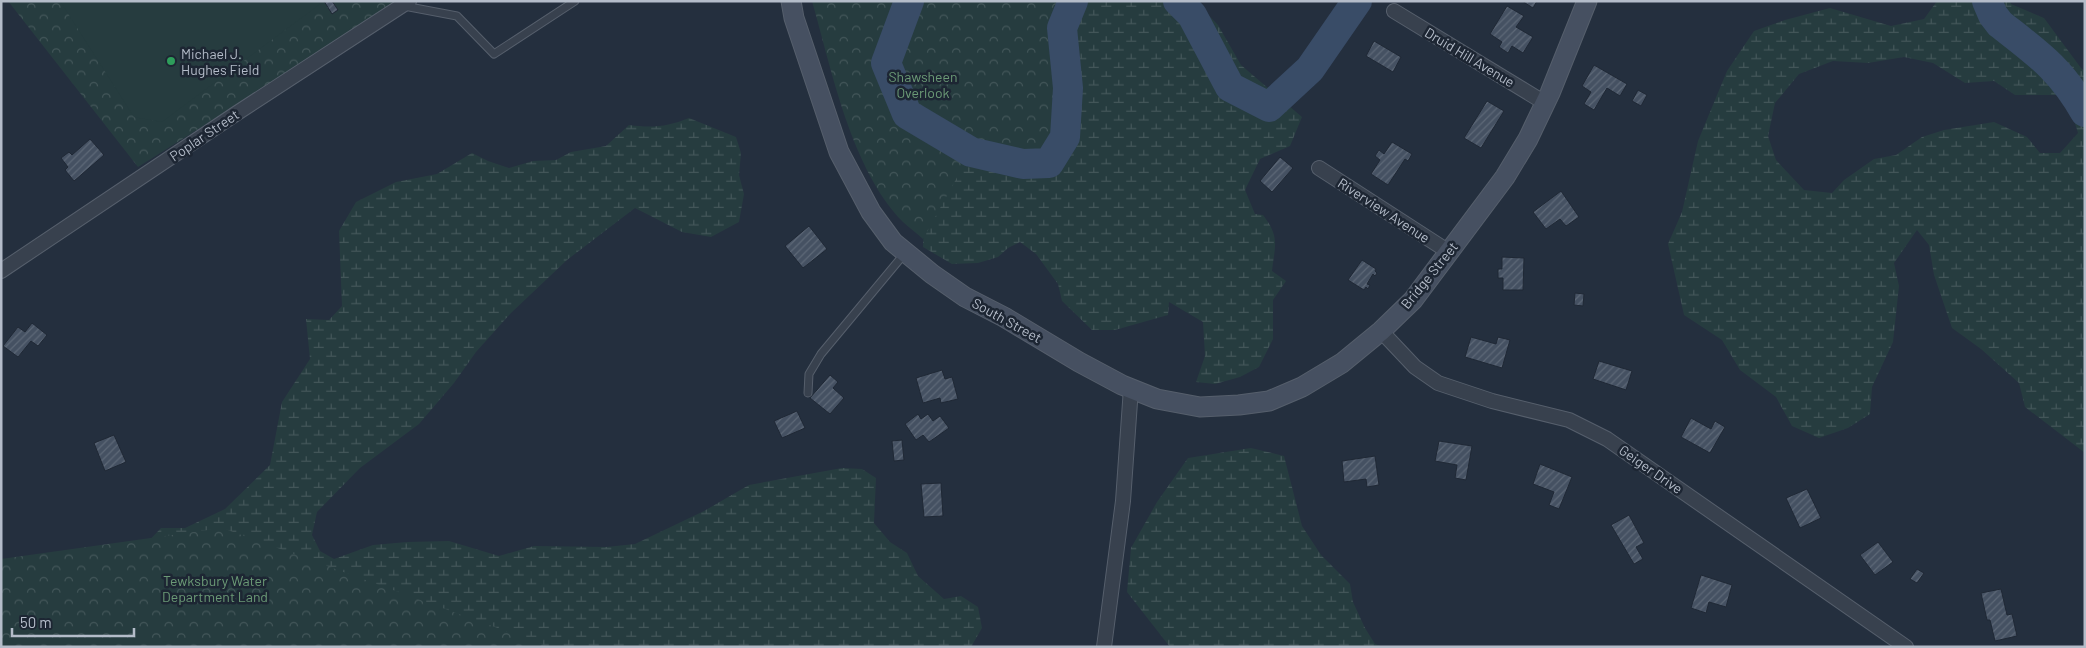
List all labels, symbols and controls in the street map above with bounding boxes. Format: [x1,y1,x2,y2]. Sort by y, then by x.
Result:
street label: Druid Hill Avenue [1422,24,1518,90]
place label: Michael J. Hughes Field [181,45,259,78]
marker: Michael J. Hughes Field [165,55,177,67]
park label: Shawsheen Overlook [888,68,958,101]
street label: Poplar Street [166,106,242,164]
street label: Riverview Avenue [1335,174,1433,246]
street label: Bridge Street [1397,238,1461,312]
street label: South Street [969,294,1045,346]
street label: Geiger Drive [1616,441,1686,497]
park label: Tewksbury Water Department Land [162,572,268,605]
scale bar [12,606,135,638]
text: 50 m [20,613,52,631]

